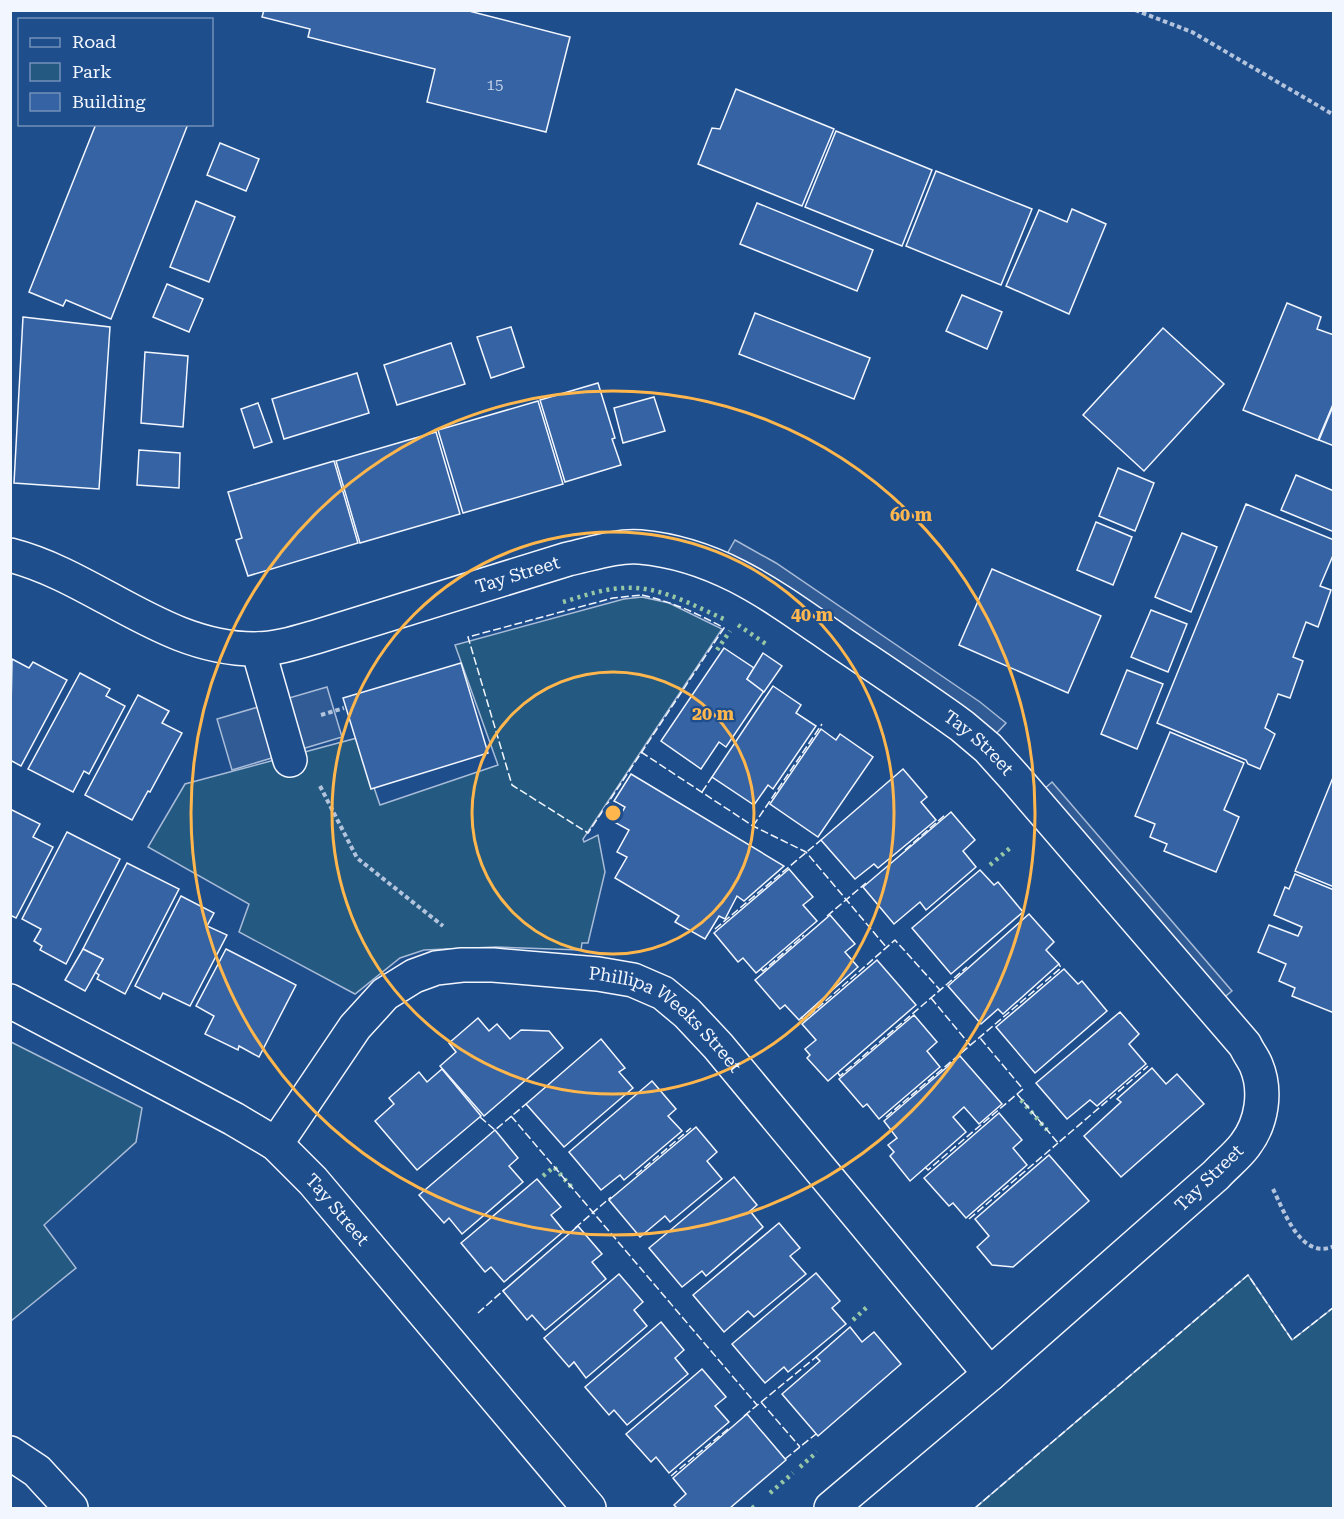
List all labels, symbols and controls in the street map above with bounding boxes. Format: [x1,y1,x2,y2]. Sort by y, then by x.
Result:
legend [18,18,213,126]
text: Road [72,31,117,52]
text: Park [72,61,112,82]
house number: 15 [487,76,503,94]
text: Building [72,91,146,112]
text: 60 m [890,504,933,525]
street label: Tay Street [473,551,562,597]
text: 40 m [791,604,834,625]
text: 20 m [692,703,735,724]
street label: Tay Street [940,705,1018,779]
centre of rings [603,803,623,823]
street label: Phillipa Weeks Street [588,962,746,1076]
street label: Tay Street [1170,1140,1247,1215]
street label: Tay Street [302,1169,374,1250]

